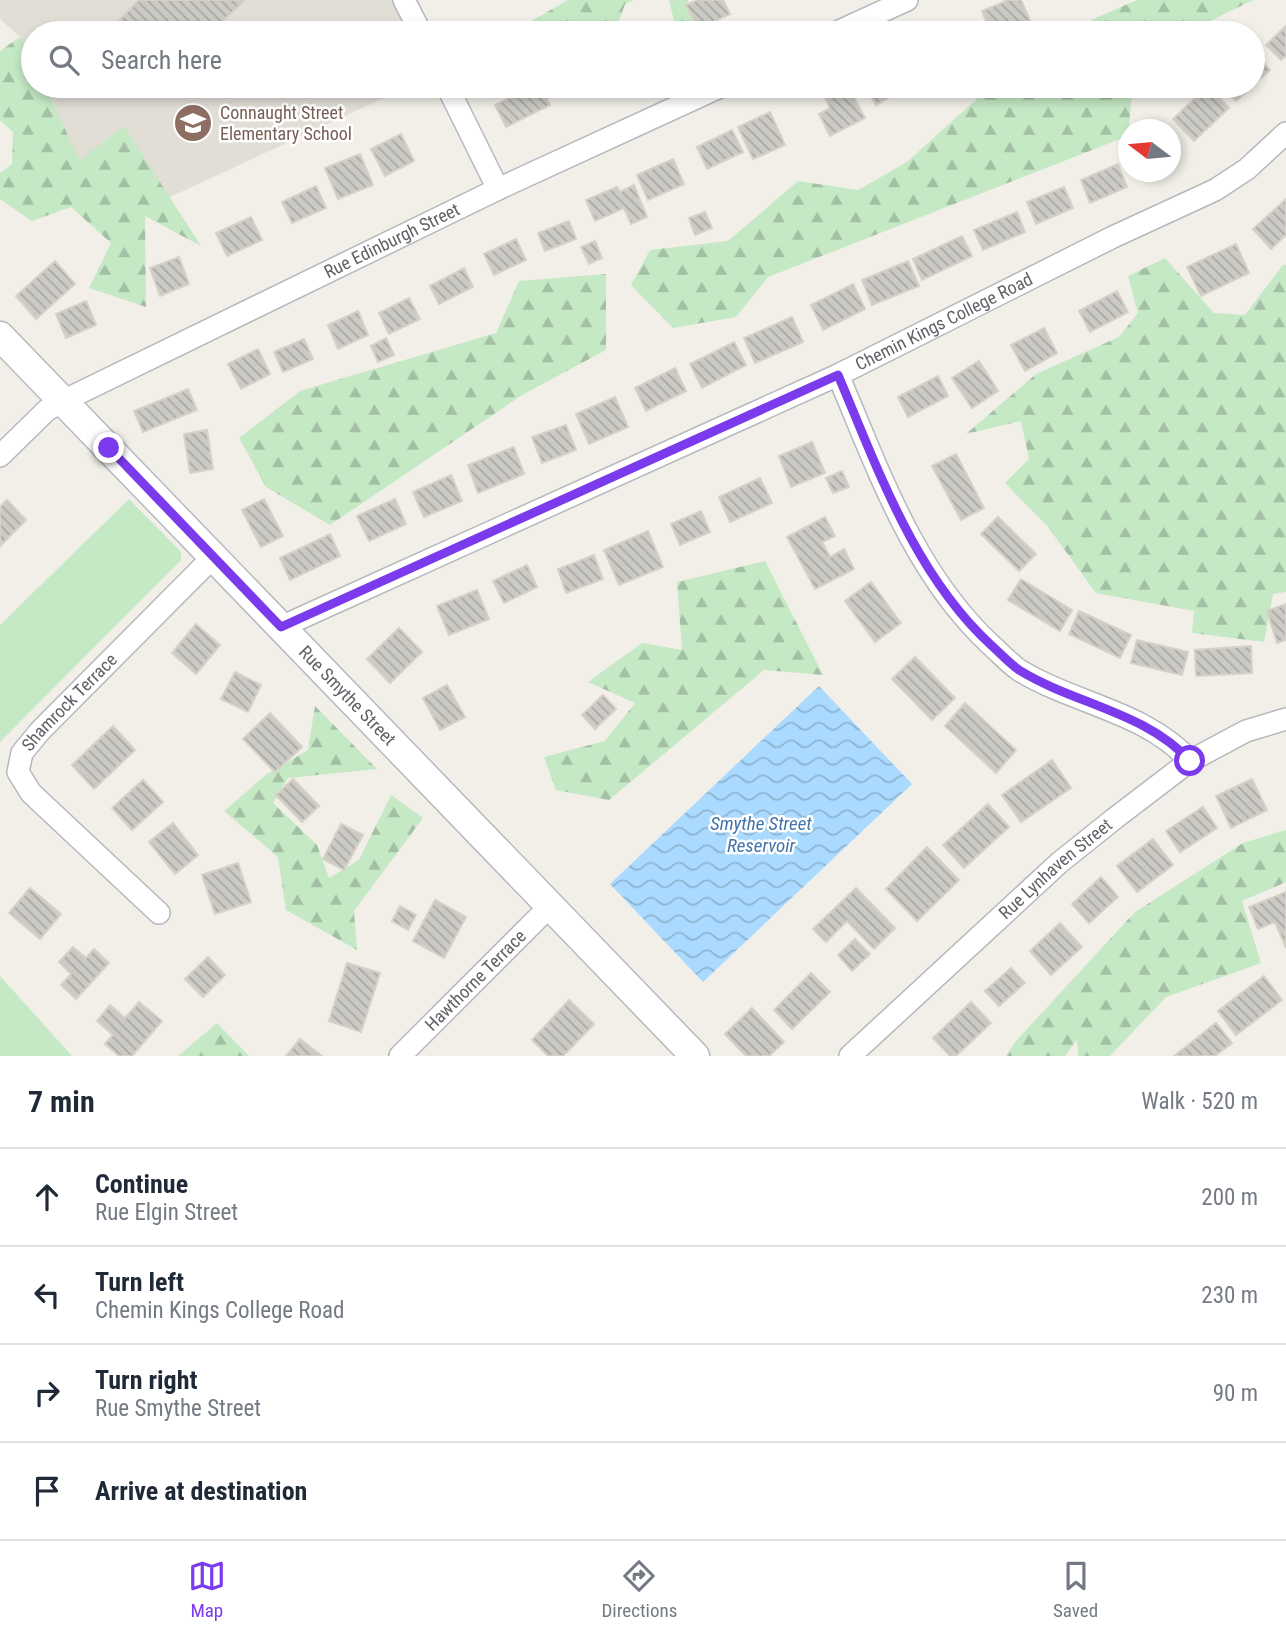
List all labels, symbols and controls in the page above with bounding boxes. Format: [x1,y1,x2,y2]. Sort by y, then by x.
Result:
search box [21,21,1265,98]
icon: search [45,41,83,79]
text: Search here [101,45,222,75]
school or university icon: Connaught Street Elementary School [172,102,214,144]
place label: Connaught Street Elementary School [220,102,352,144]
north arrow [1118,119,1181,182]
street label: Rue Edinburgh Street [320,198,463,282]
street label: Chemin Kings College Road [852,268,1036,375]
route end [93,432,124,463]
street label: Rue Smythe Street [295,641,400,749]
street label: Shamrock Terrace [17,649,121,755]
route start [1174,745,1205,776]
water label: Smythe Street Reservoir [710,812,812,857]
street label: Rue Lynhaven Street [994,814,1116,923]
street label: Hawthorne Terrace [421,925,530,1035]
text: 7 min [28,1084,95,1119]
text: Walk · 520 m [1141,1088,1258,1115]
text: Continue [95,1169,188,1199]
icon: ahead [28,1178,66,1216]
text: 200 m [1201,1184,1258,1211]
text: Rue Elgin Street [95,1199,238,1226]
text: Turn left [95,1267,184,1297]
icon: left [28,1276,66,1314]
text: 230 m [1201,1282,1258,1309]
text: Chemin Kings College Road [95,1297,345,1324]
text: Turn right [95,1365,197,1395]
icon: right [28,1374,66,1412]
text: 90 m [1213,1380,1258,1407]
text: Rue Smythe Street [95,1395,261,1422]
icon: arrive [28,1472,66,1510]
text: Arrive at destination [95,1476,307,1506]
tab: Map [188,1557,226,1622]
tab: Directions [601,1557,677,1622]
tab: Saved [1053,1557,1098,1622]

